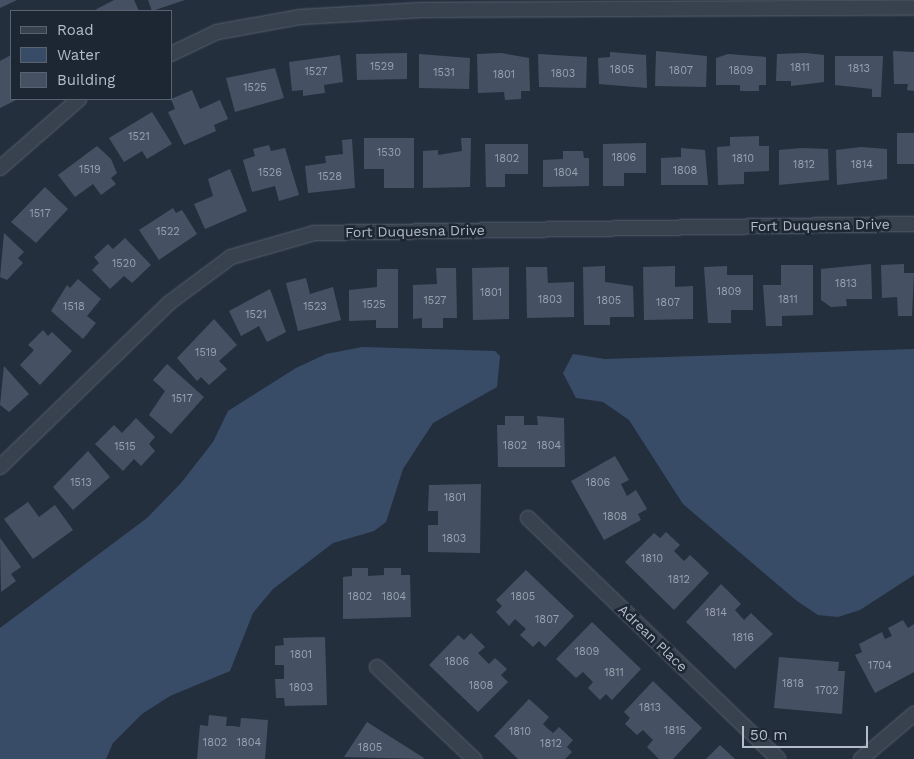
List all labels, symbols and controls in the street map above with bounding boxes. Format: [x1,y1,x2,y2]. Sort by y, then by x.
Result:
legend [10,10,172,100]
text: Road [57,21,94,39]
text: Water [57,46,100,64]
house number: 1529 [370,60,394,74]
house number: 1811 [790,61,810,75]
house number: 1813 [848,62,870,76]
house number: 1805 [610,63,634,77]
house number: 1807 [669,64,693,78]
house number: 1809 [729,64,753,78]
house number: 1527 [304,65,328,79]
house number: 1531 [433,66,455,80]
house number: 1803 [551,67,575,81]
house number: 1801 [493,68,515,82]
text: Building [57,71,115,89]
house number: 1525 [243,81,267,95]
house number: 1521 [128,130,150,144]
house number: 1530 [377,146,401,160]
house number: 1806 [612,151,636,165]
house number: 1802 [495,152,519,166]
house number: 1810 [732,152,754,166]
house number: 1812 [793,158,815,172]
house number: 1814 [851,158,873,172]
house number: 1519 [79,163,101,177]
house number: 1808 [673,164,697,178]
house number: 1526 [258,166,282,180]
house number: 1804 [554,166,578,180]
house number: 1528 [318,170,342,184]
house number: 1517 [29,207,51,221]
street label: Fort Duquesna Drive [750,215,890,235]
street label: Fort Duquesna Drive [345,221,485,241]
house number: 1522 [156,225,180,239]
house number: 1520 [112,257,136,271]
house number: 1813 [835,277,857,291]
house number: 1809 [717,285,741,299]
house number: 1801 [480,286,502,300]
house number: 1803 [538,293,562,307]
house number: 1811 [778,293,798,307]
house number: 1527 [423,294,447,308]
house number: 1805 [597,294,621,308]
house number: 1807 [656,296,680,310]
house number: 1525 [362,298,386,312]
house number: 1518 [63,300,85,314]
house number: 1523 [303,300,327,314]
house number: 1521 [245,308,267,322]
house number: 1519 [195,346,217,360]
house number: 1517 [171,392,193,406]
house number: 1802 [503,439,527,453]
house number: 1804 [537,439,561,453]
house number: 1515 [114,440,136,454]
house number: 1513 [70,476,92,490]
house number: 1806 [586,476,610,490]
house number: 1801 [444,491,466,505]
house number: 1808 [603,510,627,524]
house number: 1803 [442,532,466,546]
house number: 1810 [641,552,663,566]
house number: 1812 [668,573,690,587]
house number: 1802 [348,590,372,604]
house number: 1804 [382,590,406,604]
house number: 1805 [511,590,535,604]
street label: Adrean Place [615,601,691,675]
house number: 1814 [705,606,727,620]
house number: 1807 [535,613,559,627]
house number: 1816 [732,631,754,645]
house number: 1809 [575,645,599,659]
house number: 1801 [290,648,312,662]
house number: 1806 [445,655,469,669]
house number: 1704 [868,659,892,673]
house number: 1811 [604,666,624,680]
house number: 1818 [782,677,804,691]
house number: 1808 [469,679,493,693]
house number: 1803 [289,681,313,695]
house number: 1702 [815,684,839,698]
house number: 1813 [639,701,661,715]
scale bar [744,716,870,748]
house number: 1815 [664,724,686,738]
house number: 1810 [509,725,531,739]
text: 50 m [750,726,787,744]
house number: 1802 [203,736,227,750]
house number: 1804 [237,736,261,750]
house number: 1812 [540,737,562,751]
house number: 1805 [358,741,382,755]

